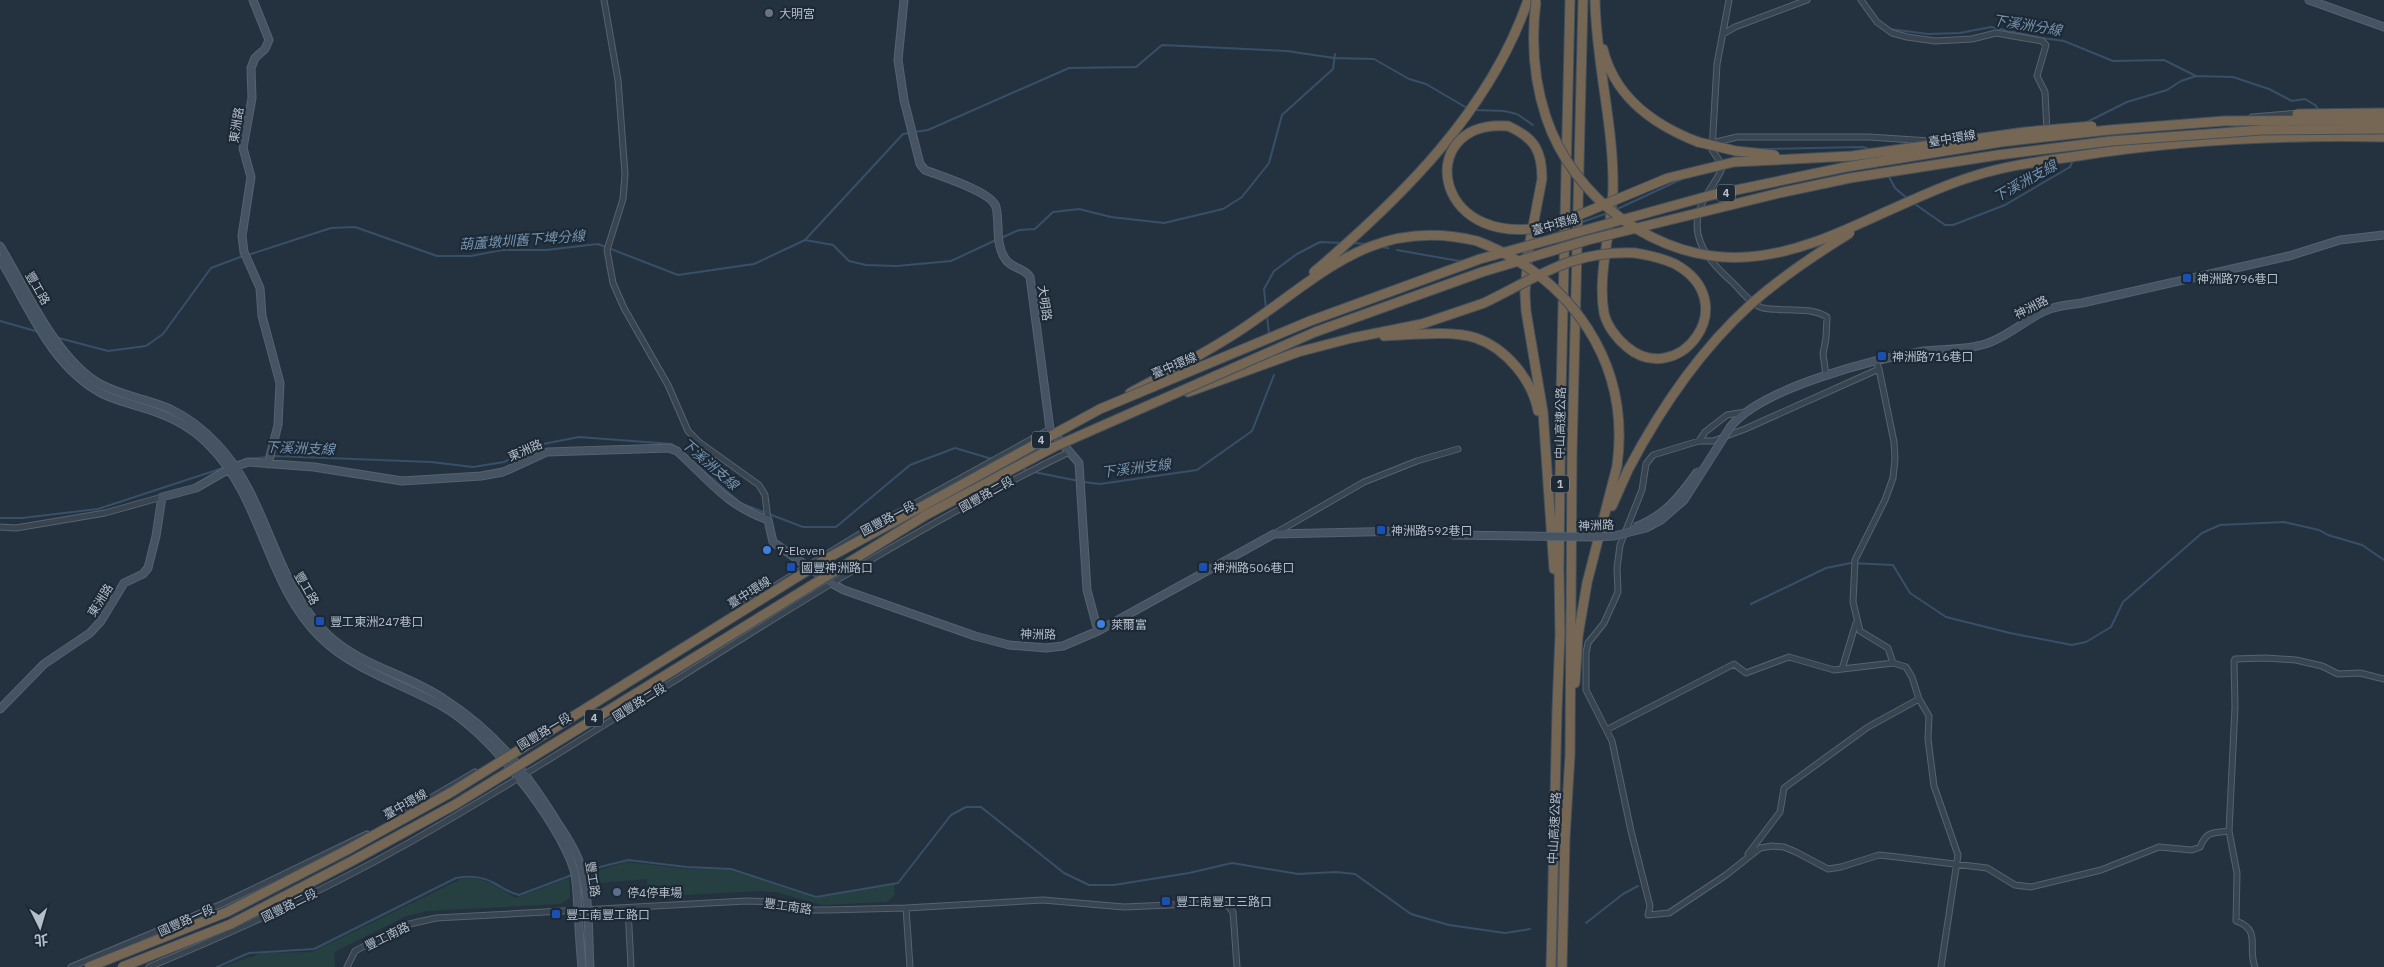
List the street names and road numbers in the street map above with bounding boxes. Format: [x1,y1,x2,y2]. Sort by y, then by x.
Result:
street label: 東洲路 [226,106,246,144]
street label: 臺中環線 [1927,127,1977,149]
road number: 4 [1717,184,1735,202]
street label: 臺中環線 [1530,210,1580,238]
street label: 豐工路 [23,269,53,307]
street label: 大明路 [1035,284,1055,322]
street label: 神洲路 [2012,292,2050,322]
street label: 臺中環線 [1149,349,1199,381]
street label: 中山高速公路 [1552,387,1568,459]
road number: 4 [1032,432,1050,448]
street label: 東洲路 [505,436,545,464]
street label: 國豐路二段 [956,473,1016,515]
road number: 1 [1551,476,1569,492]
street label: 國豐路一段 [858,497,918,539]
street label: 神洲路 [1578,517,1614,533]
street label: 豐工路 [292,569,322,607]
street label: 臺中環線 [725,573,773,611]
street label: 東洲路 [84,581,116,619]
street label: 神洲路 [1020,626,1056,642]
street label: 國豐路二段 [610,680,668,724]
street label: 國豐路一段 [514,709,574,753]
road number: 4 [585,710,603,726]
street label: 臺中環線 [380,786,430,822]
street label: 中山高速公路 [1545,792,1563,864]
street label: 豐工路 [583,860,603,898]
street label: 國豐路二段 [259,885,319,925]
street label: 豐工南路 [763,895,813,917]
street label: 國豐路一段 [156,901,216,939]
street label: 豐工南路 [362,919,412,953]

